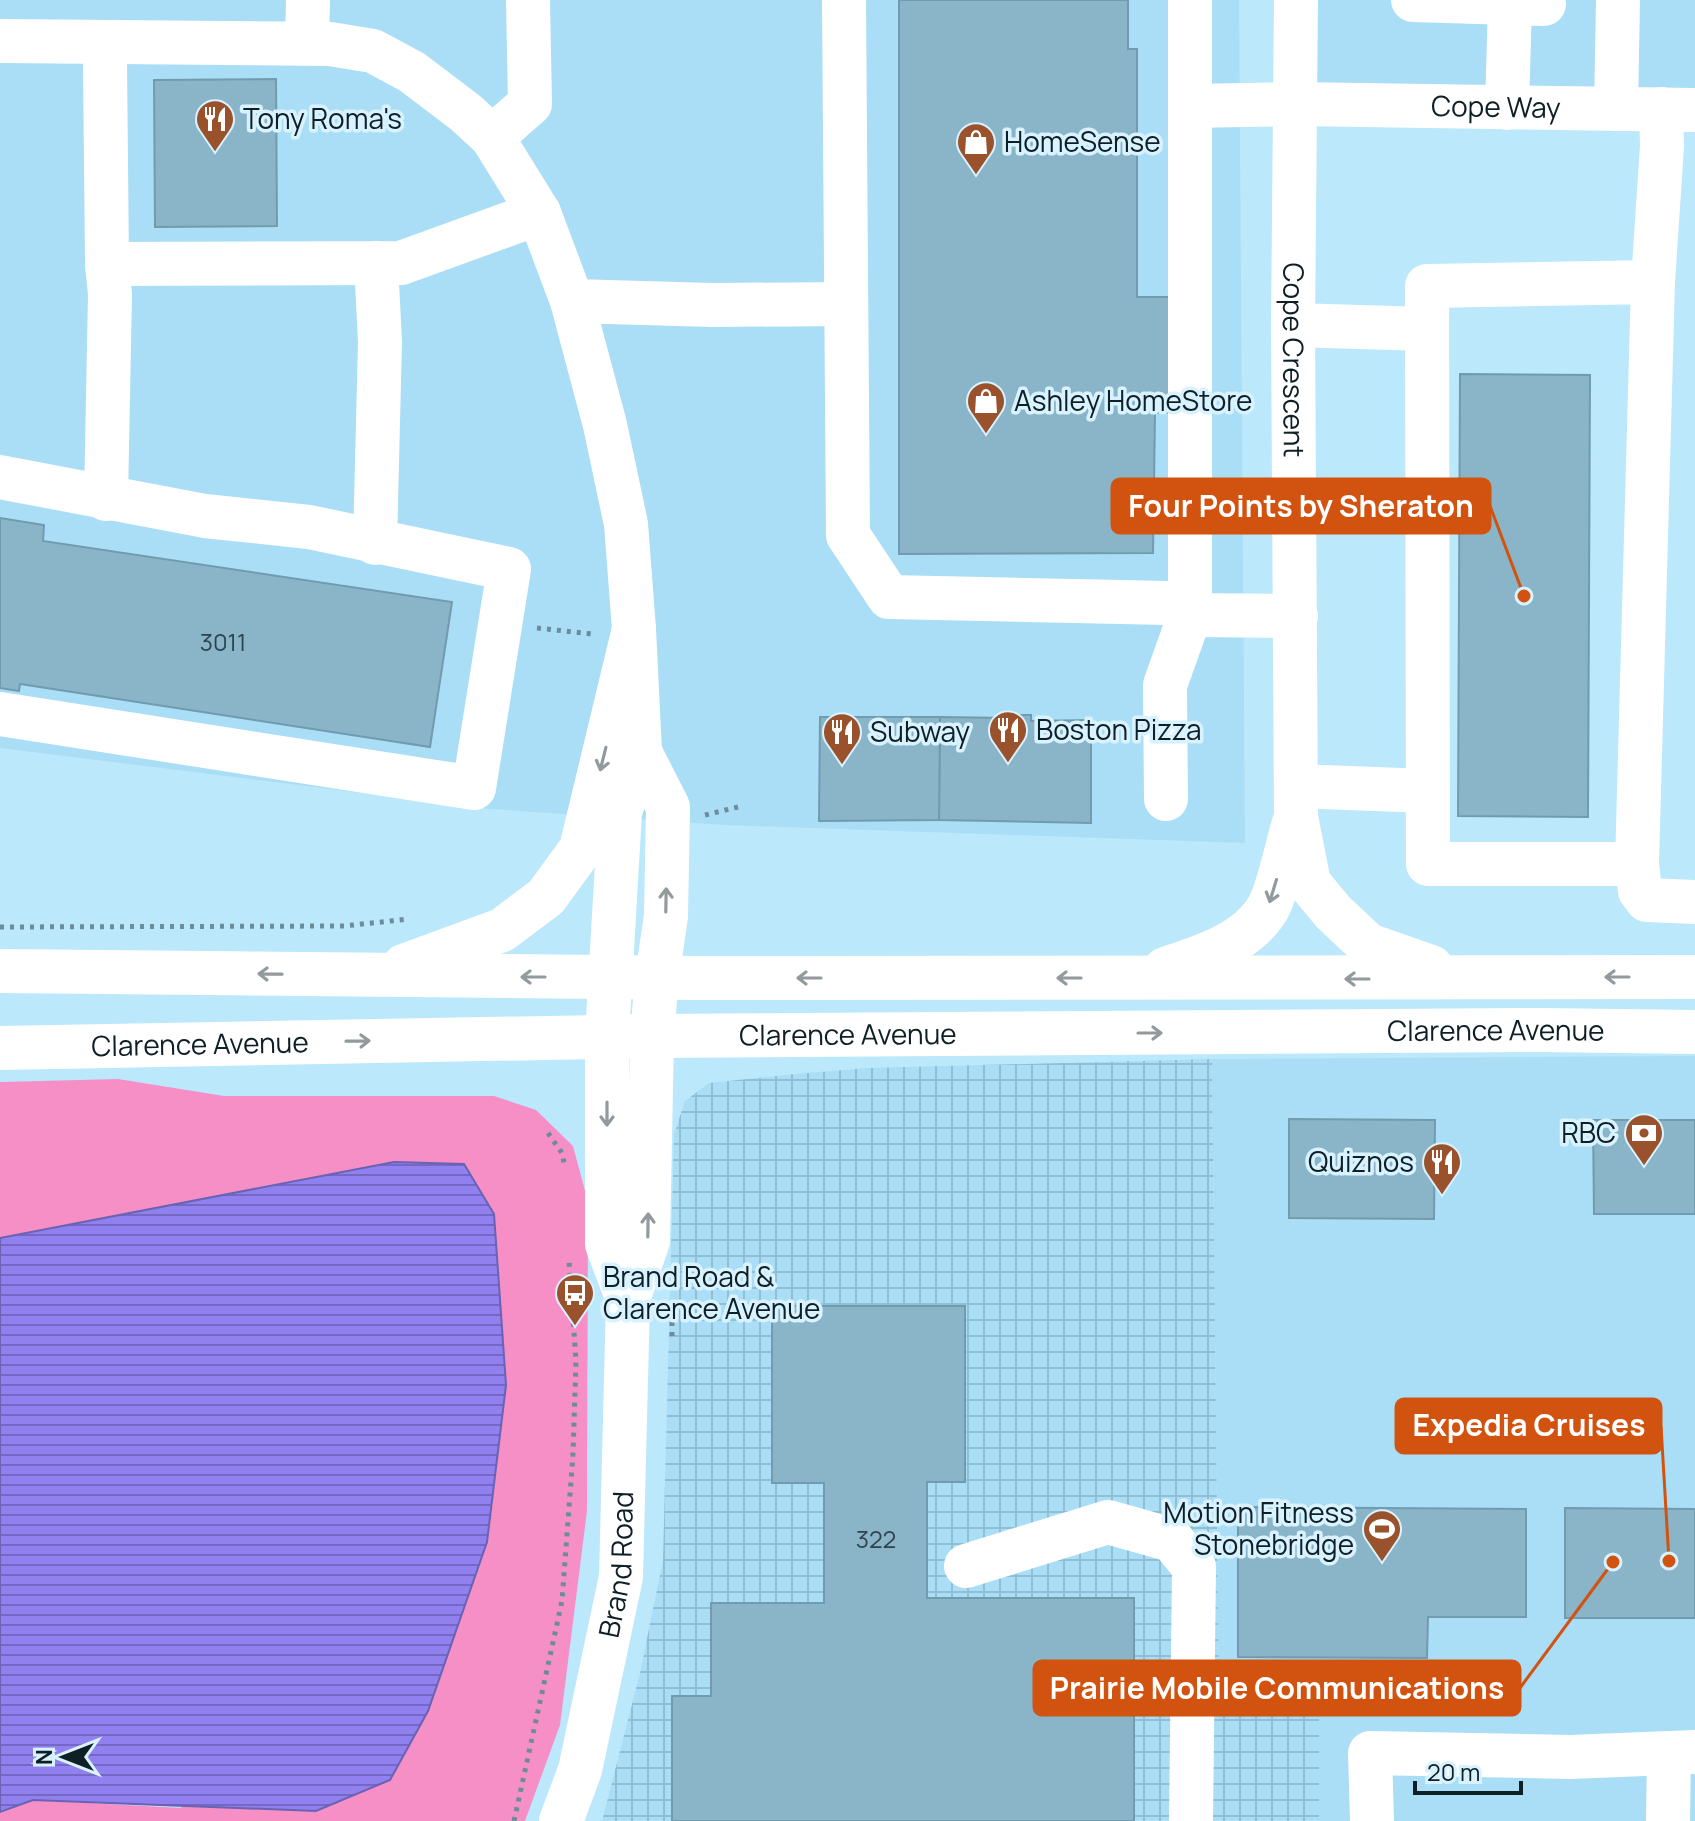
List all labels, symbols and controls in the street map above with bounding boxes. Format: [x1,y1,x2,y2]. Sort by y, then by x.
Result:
street label: Cope Way [1431,86,1561,126]
restaurant icon: Tony Roma's [194,98,236,153]
place label: Tony Roma's [243,99,402,137]
shop icon: HomeSense [955,121,997,176]
place label: HomeSense [1004,122,1161,160]
street label: Cope Crescent [1275,262,1314,458]
shop icon: Ashley HomeStore [965,380,1007,435]
place label: Ashley HomeStore [1014,381,1252,419]
callout: Four Points by Sheraton [1112,479,1490,533]
text: Four Points by Sheraton [1128,485,1474,526]
house number: 3011 [200,625,246,658]
restaurant icon: Boston Pizza [987,709,1029,764]
place label: Boston Pizza [1036,710,1202,748]
restaurant icon: Subway [821,711,863,766]
place label: Subway [870,712,970,750]
one-way arrow [595,745,610,771]
one-way arrow [1265,878,1280,904]
one-way arrow [659,887,674,914]
one-way arrow [257,967,284,982]
one-way arrow [520,969,547,984]
one-way arrow [1604,969,1631,985]
one-way arrow [796,970,823,986]
one-way arrow [1056,970,1083,986]
one-way arrow [1344,971,1371,986]
street label: Clarence Avenue [1387,1010,1605,1049]
street label: Clarence Avenue [739,1014,957,1053]
street label: Clarence Avenue [91,1022,309,1064]
one-way arrow [1136,1025,1163,1041]
one-way arrow [344,1033,371,1049]
one-way arrow [599,1100,615,1127]
bank icon: RBC [1623,1112,1665,1167]
place label: RBC [1561,1113,1616,1151]
restaurant icon: Quiznos [1421,1141,1463,1196]
place label: Quiznos [1308,1142,1414,1180]
one-way arrow [641,1212,656,1239]
place label: Brand Road & Clarence Avenue [603,1257,820,1327]
bus stop icon: Brand Road & Clarence Avenue [554,1272,596,1327]
callout: Expedia Cruises [1396,1399,1661,1453]
text: Expedia Cruises [1413,1404,1645,1445]
street label: Brand Road [589,1491,641,1641]
place label: Motion Fitness Stonebridge [1163,1493,1354,1563]
sports icon: Motion Fitness Stonebridge [1361,1508,1403,1563]
house number: 322 [856,1522,896,1555]
callout: Prairie Mobile Communications [1034,1661,1520,1715]
text: Prairie Mobile Communications [1050,1667,1504,1708]
north arrow [24,1717,104,1797]
scale bar [1415,1745,1521,1795]
text: N [29,1749,59,1765]
text: 20 m [1427,1755,1480,1788]

